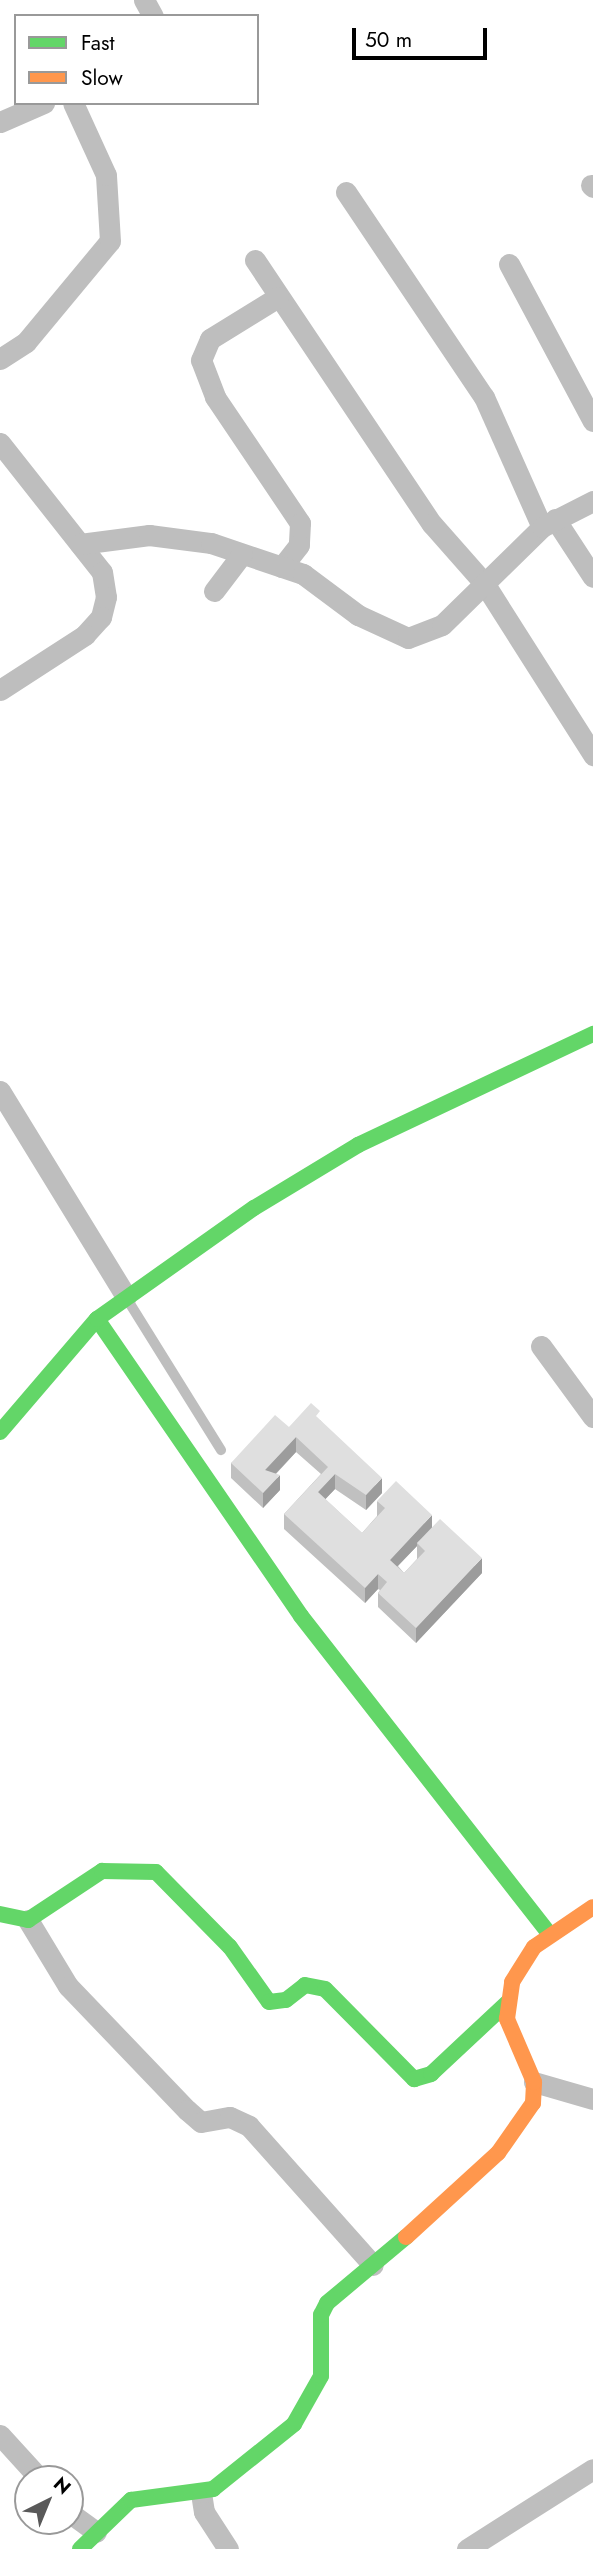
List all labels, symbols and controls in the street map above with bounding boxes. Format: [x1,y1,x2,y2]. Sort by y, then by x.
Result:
legend [14,14,259,105]
scale bar [355,14,490,58]
text: 50 m [365,25,412,55]
text: Fast [81,28,114,58]
text: Slow [81,63,123,93]
north arrow [14,2465,84,2535]
text: N [48,2471,77,2501]

